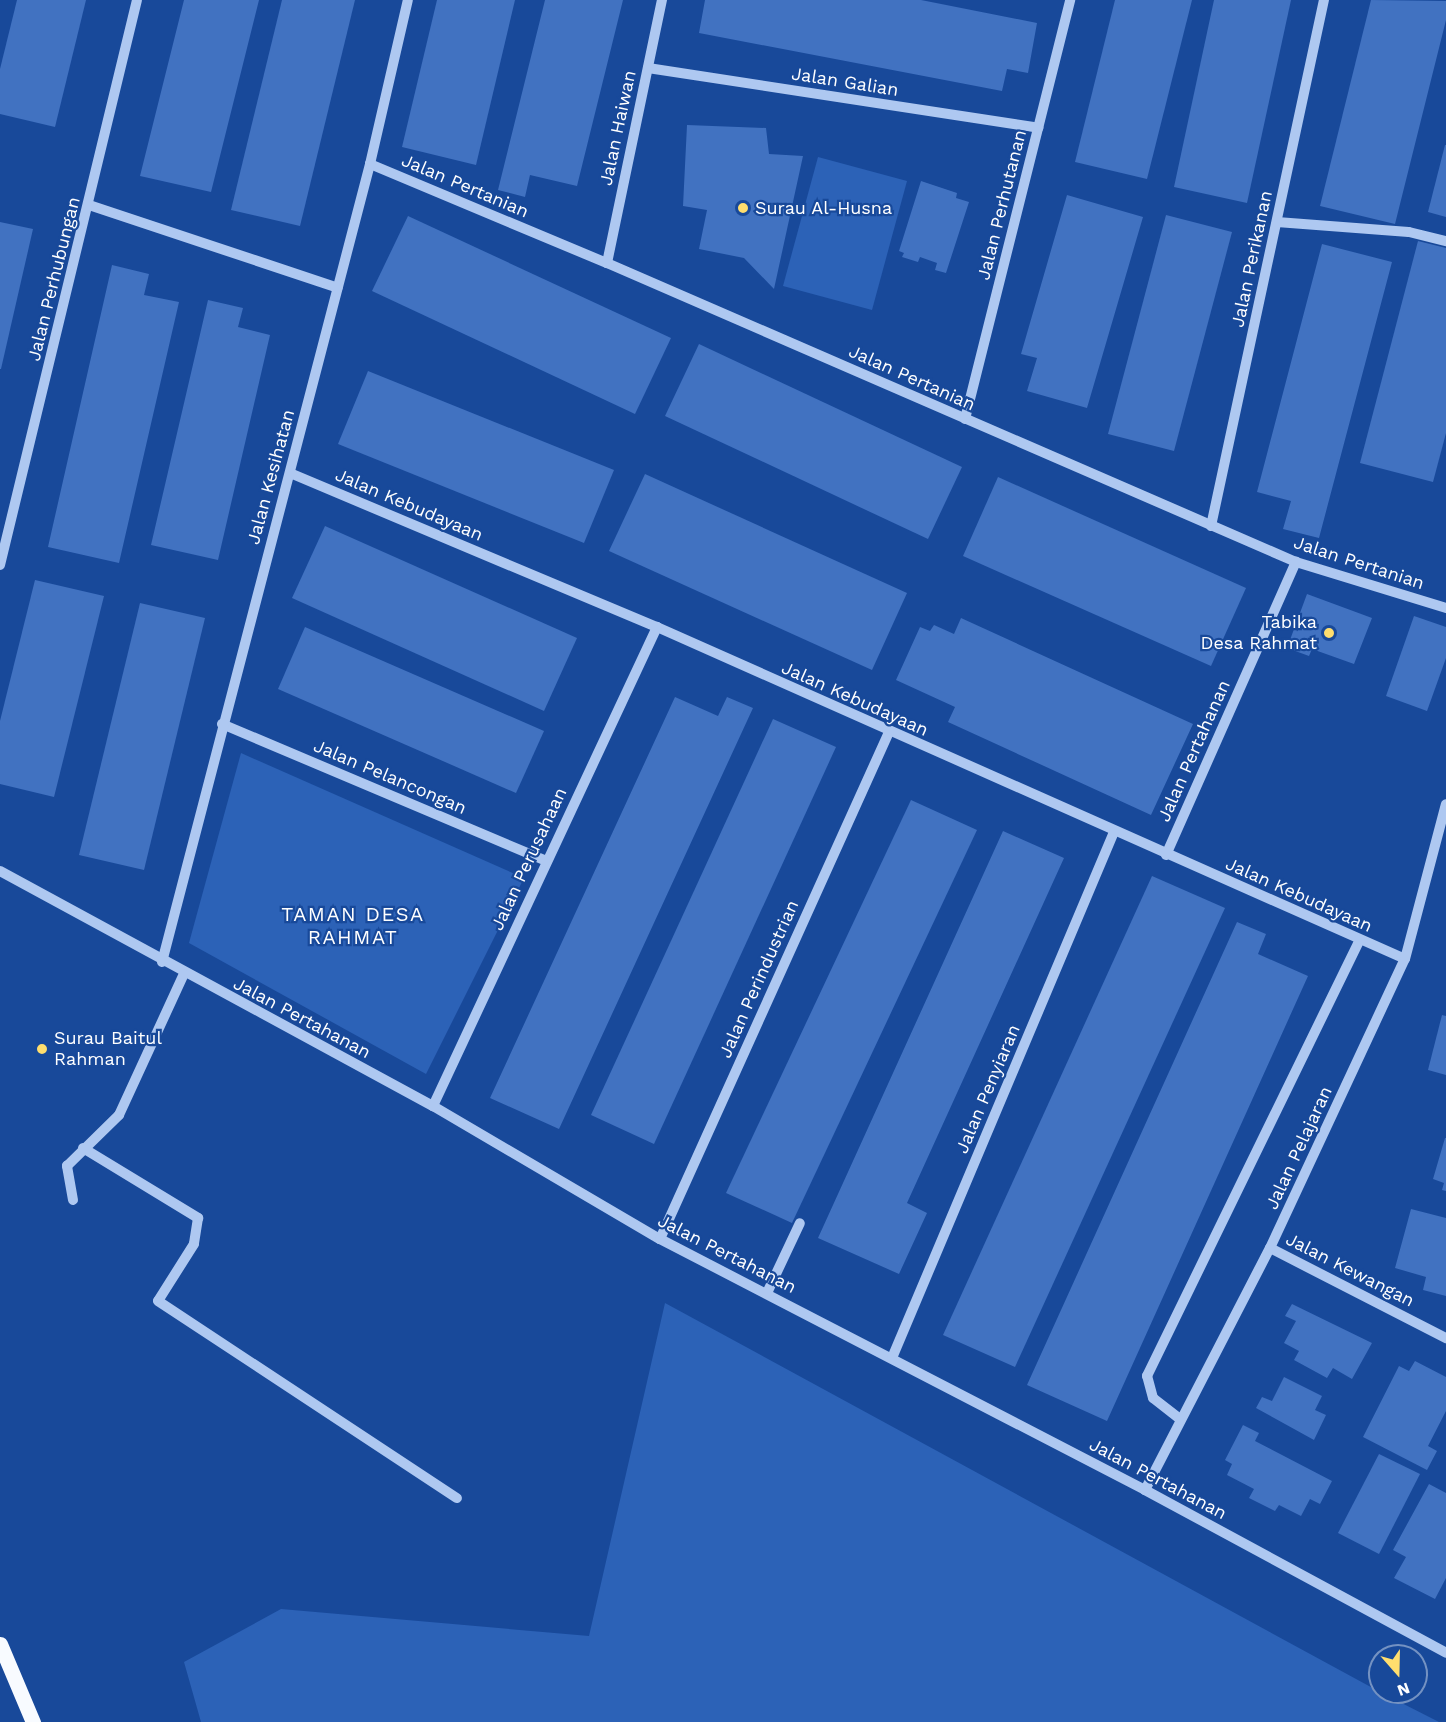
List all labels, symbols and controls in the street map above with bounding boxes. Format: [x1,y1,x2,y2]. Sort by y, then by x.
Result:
street label: Jalan Galian [790,63,900,101]
street label: Jalan Haiwan [595,68,641,188]
street label: Jalan Perhutanan [973,128,1031,282]
street label: Jalan Pertanian [398,149,532,223]
street label: Jalan Perikanan [1227,189,1277,329]
street label: Jalan Perhubungan [23,195,85,363]
place label: Surau Al-Husna [755,197,893,219]
marker: Surau Al-Husna [736,201,750,215]
street label: Jalan Pertanian [845,340,979,416]
street label: Jalan Kesihatan [243,407,299,547]
street label: Jalan Kebudayaan [332,464,486,546]
street label: Jalan Pertanian [1291,532,1427,594]
place label: Tabika Desa Rahmat [1200,612,1317,654]
marker: Tabika Desa Rahmat [1322,626,1336,640]
street label: Jalan Kebudayaan [778,657,932,741]
street label: Jalan Pertahanan [1153,677,1235,825]
street label: Jalan Pelancongan [310,735,470,819]
street label: Jalan Perusahaan [486,784,572,934]
street label: Jalan Kebudayaan [1222,853,1376,937]
street label: Jalan Perindustrian [714,897,804,1061]
district label: TAMAN DESA RAHMAT [281,903,425,950]
street label: Jalan Pertahanan [230,973,374,1063]
street label: Jalan Penyiaran [951,1021,1025,1157]
place label: Surau Baitul Rahman [54,1028,162,1070]
marker: Surau Baitul Rahman [35,1042,49,1056]
street label: Jalan Pelajaran [1261,1083,1337,1213]
street label: Jalan Pertahanan [654,1210,800,1298]
street label: Jalan Kewangan [1282,1228,1418,1312]
street label: Jalan Pertahanan [1086,1434,1230,1524]
north arrow [1368,1644,1428,1704]
text: N [1395,1679,1412,1700]

